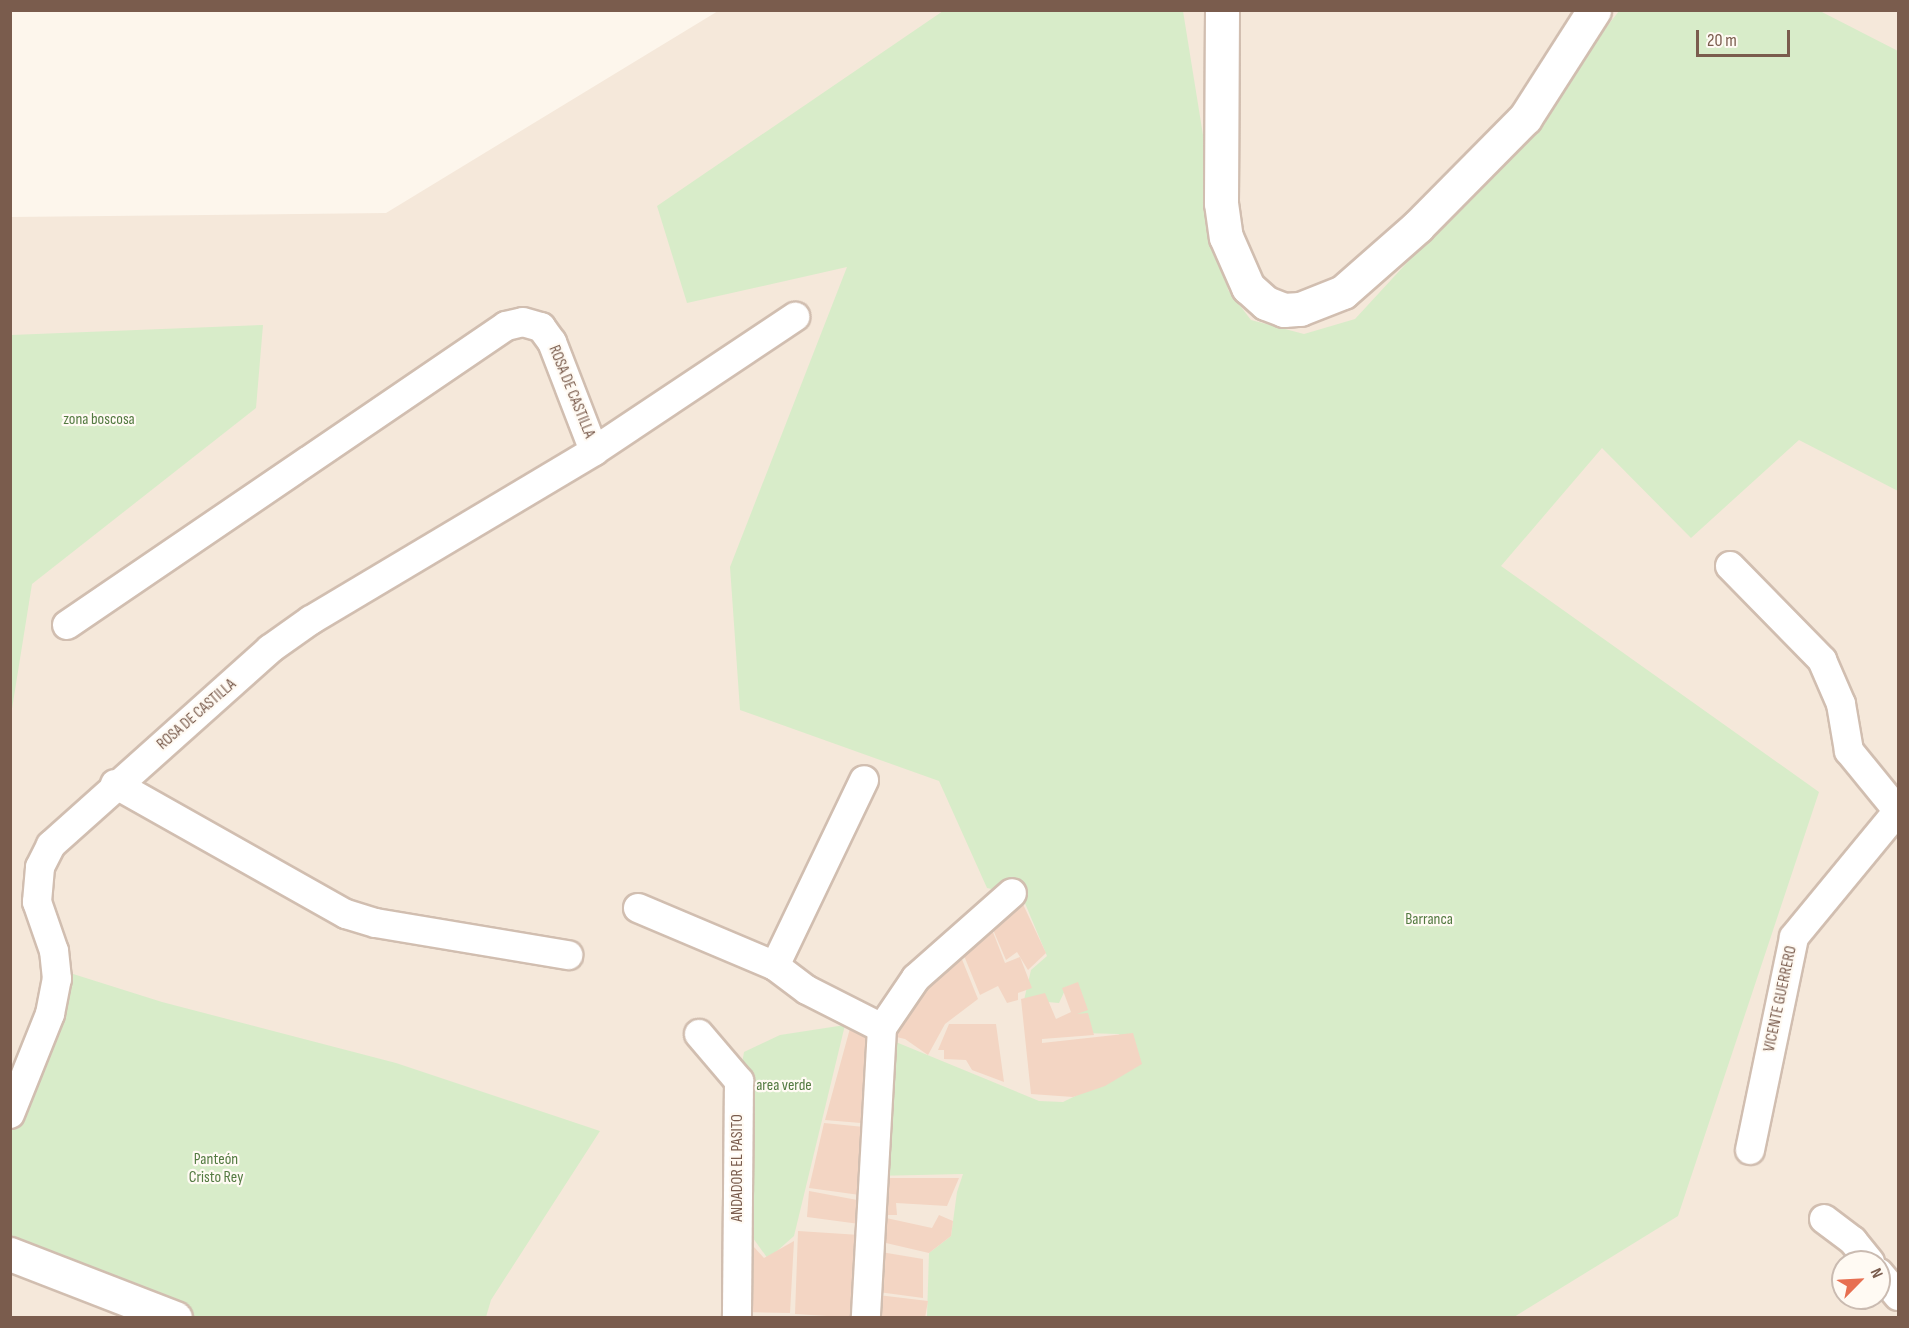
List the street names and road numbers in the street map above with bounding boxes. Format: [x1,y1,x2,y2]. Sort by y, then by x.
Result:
street label: ROSA DE CASTILLA [544,343,598,441]
street label: ROSA DE CASTILLA [154,676,240,754]
street label: VICENTE GUERRERO [1760,944,1802,1054]
street label: ANDADOR EL PASITO [728,1114,748,1222]

